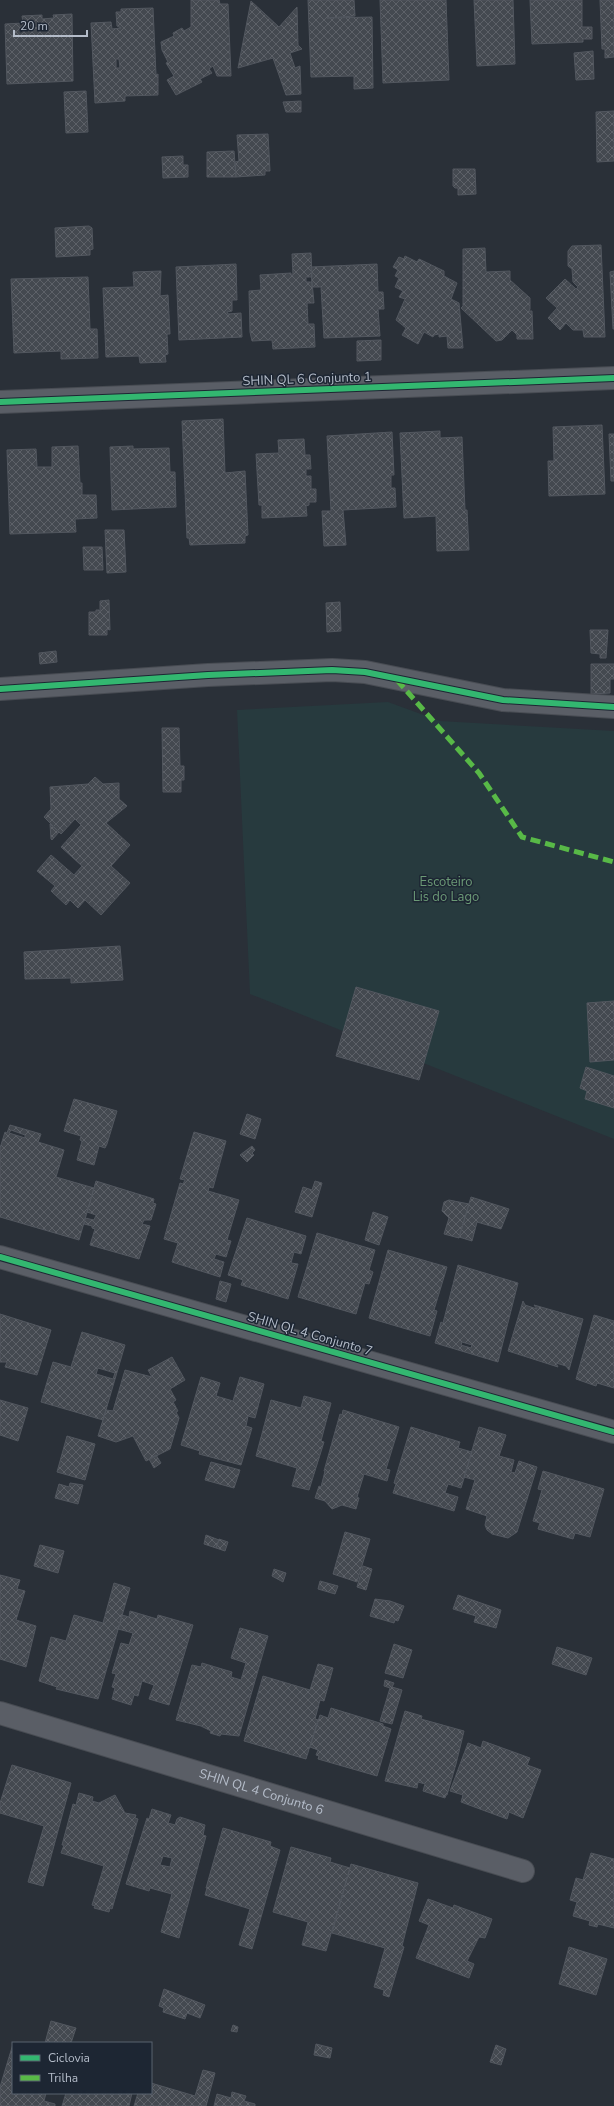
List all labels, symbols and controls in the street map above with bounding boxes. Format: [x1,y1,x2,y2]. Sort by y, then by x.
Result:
scale bar [14,12,87,38]
text: 20 m [20,18,48,34]
street label: SHIN QL 6 Conjunto 1 [242,368,372,390]
park label: Escoteiro Lis do Lago [413,873,479,906]
street label: SHIN QL 4 Conjunto 7 [245,1308,375,1360]
street label: SHIN QL 4 Conjunto 6 [197,1765,326,1819]
legend [12,2042,152,2094]
text: Ciclovia [48,2050,90,2066]
text: Trilha [48,2070,78,2086]

